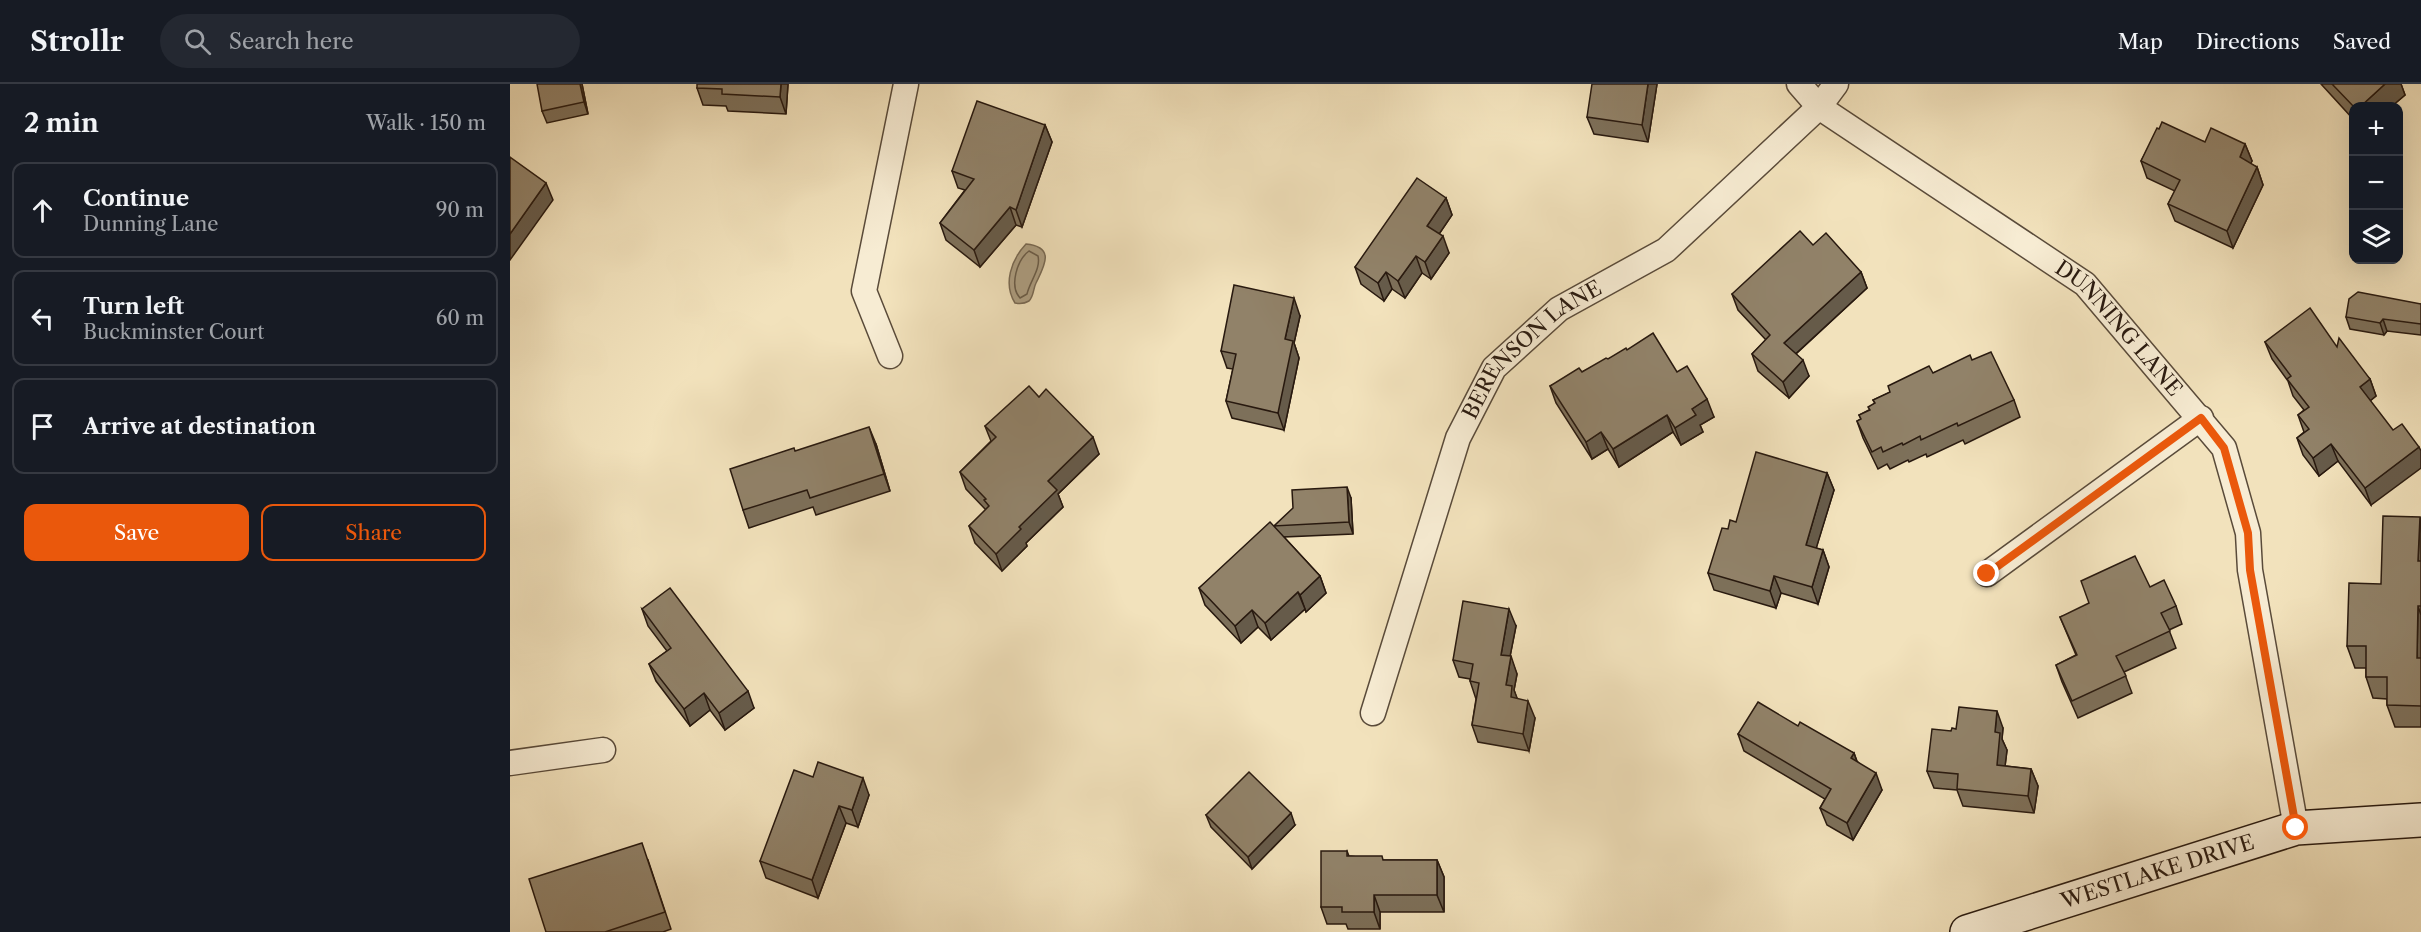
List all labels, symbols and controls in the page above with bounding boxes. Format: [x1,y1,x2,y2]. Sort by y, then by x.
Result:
search box [160,14,580,68]
text: Strollr [30,24,124,58]
icon: search [181,25,214,58]
text: Search here [229,28,353,55]
text: Map [2118,29,2163,54]
text: Directions [2196,29,2300,54]
text: Saved [2333,29,2391,54]
map controls [2349,102,2403,264]
button: + [2349,102,2403,156]
text: 2 min [24,107,99,139]
text: Walk · 150 m [366,111,486,135]
button: − [2349,156,2403,210]
text: Continue [83,185,189,212]
icon: ahead [26,194,59,227]
text: 90 m [436,198,484,222]
button: layers [2349,210,2403,264]
text: Dunning Lane [83,212,218,236]
street label: DUNNING LANE [2051,255,2188,401]
street label: BERENSON LANE [1457,275,1606,423]
text: Turn left [83,293,184,320]
icon: left [26,302,59,335]
text: 60 m [436,306,484,330]
text: Buckminster Court [83,320,264,344]
icon: arrive [26,410,59,443]
text: Arrive at destination [83,413,316,440]
button: Save [24,504,249,561]
button: Share [261,504,486,561]
route end [1973,560,1999,586]
route start [2282,814,2308,840]
street label: WESTLAKE DRIVE [2057,829,2257,914]

